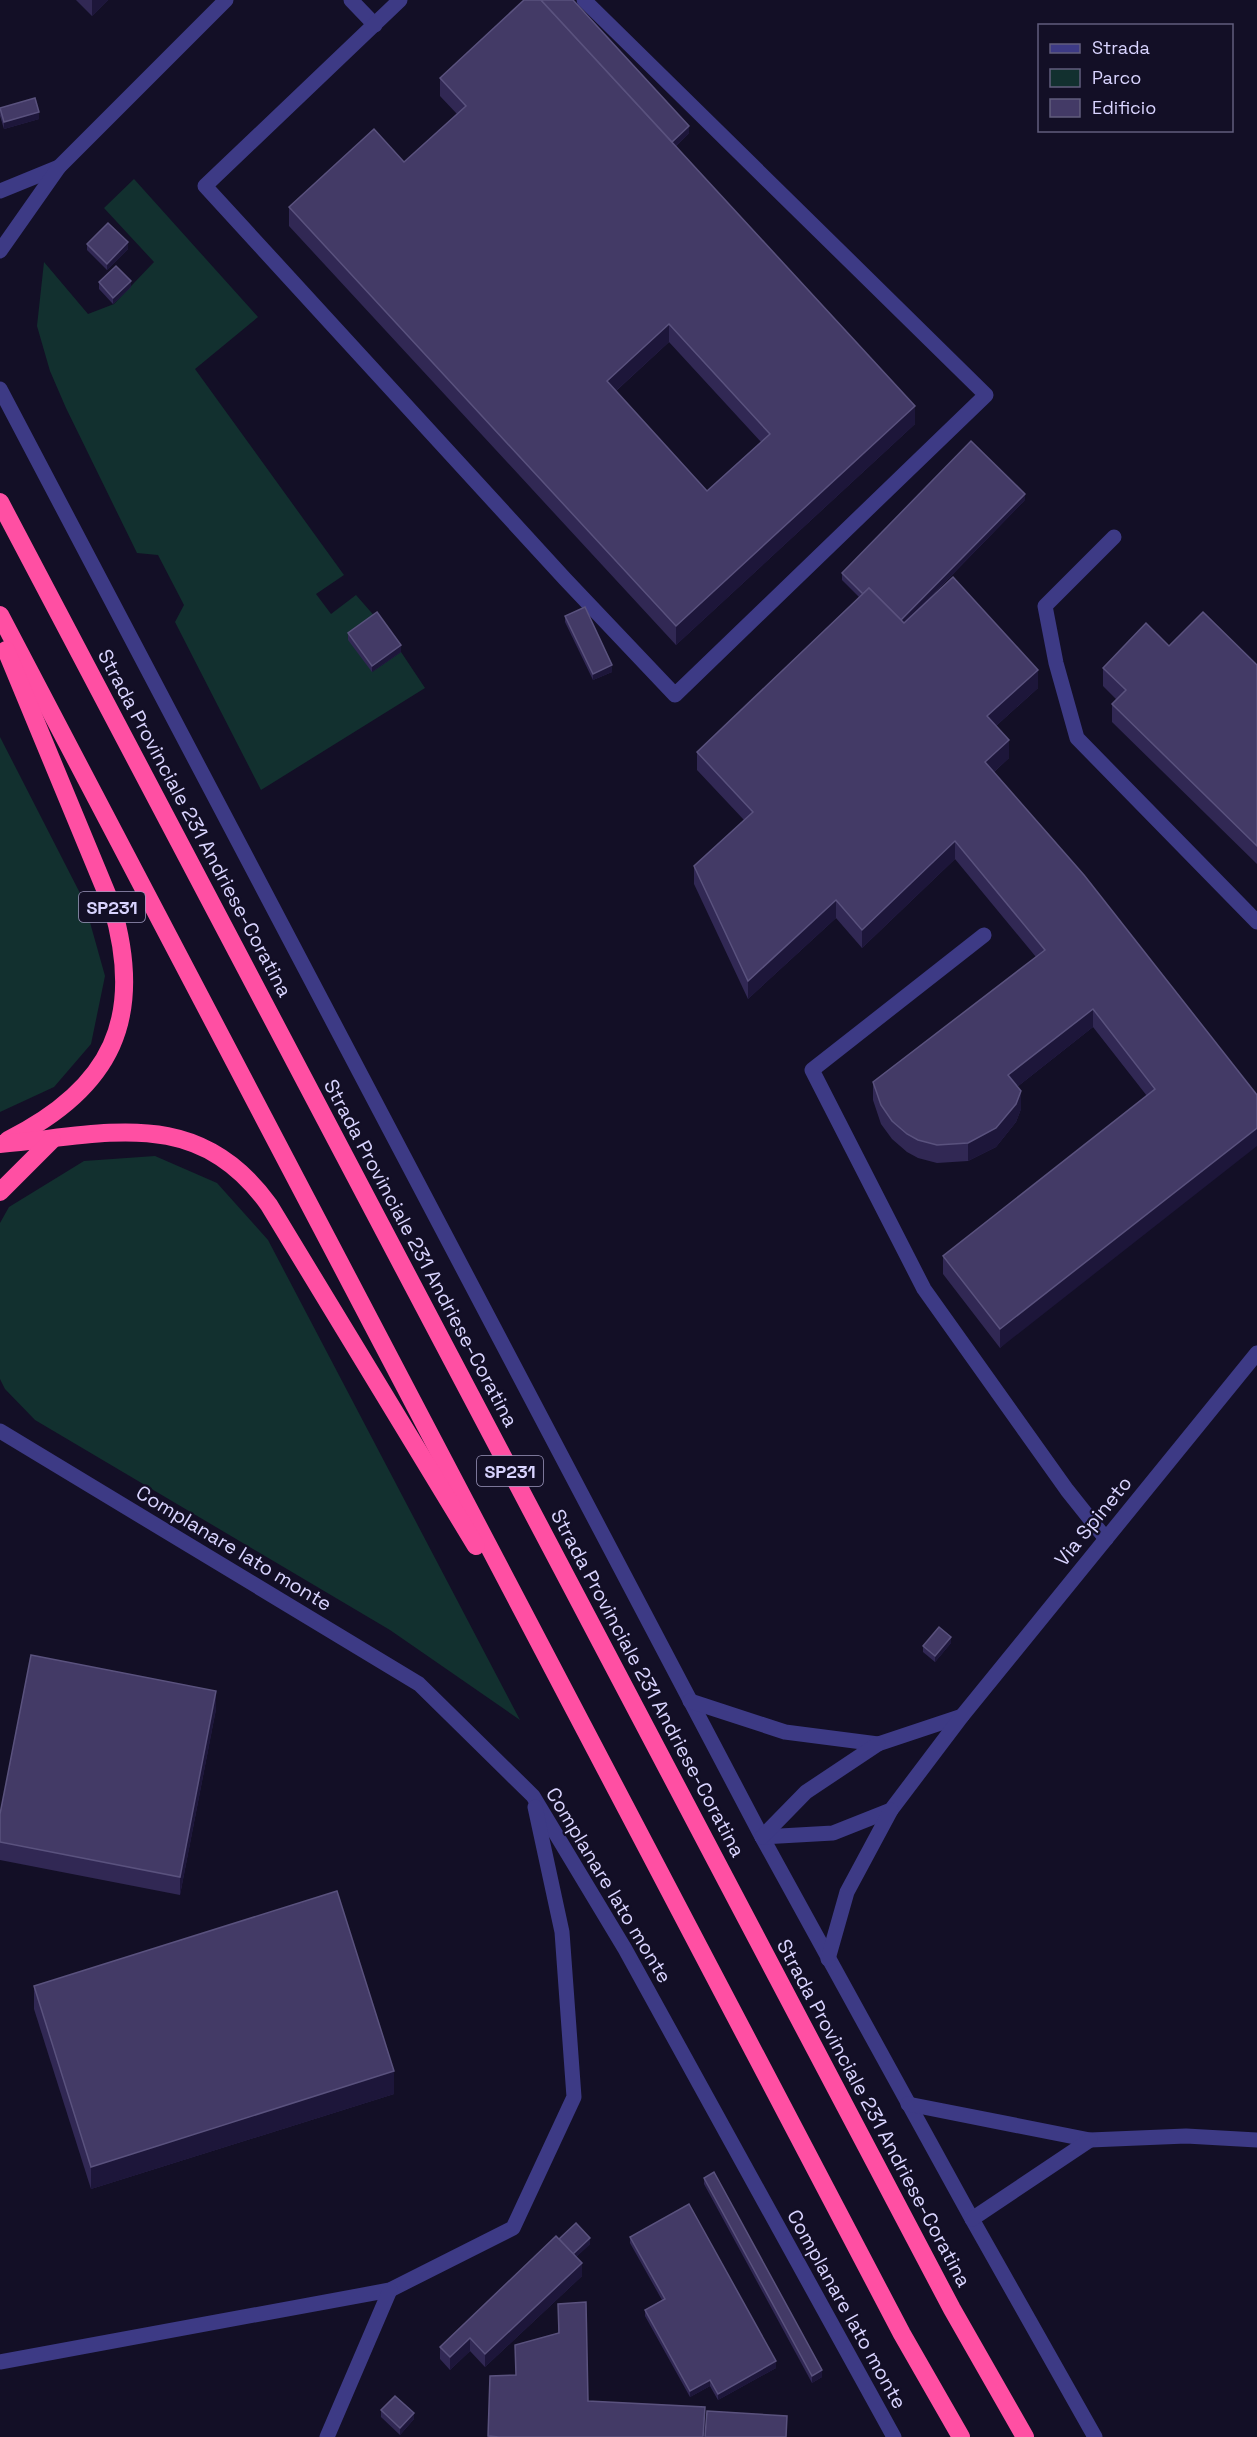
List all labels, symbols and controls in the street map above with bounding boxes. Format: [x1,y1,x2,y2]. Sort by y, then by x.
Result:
legend [1038,24,1233,132]
text: Strada [1092,36,1150,59]
text: Parco [1092,66,1141,89]
text: Edificio [1092,96,1156,119]
street label: Strada Provinciale 231 Andriese-Coratina [92,645,298,1001]
road number: SP231 [79,892,145,922]
street label: Strada Provinciale 231 Andriese-Coratina [318,1075,524,1431]
road number: SP231 [477,1456,543,1486]
street label: Via Spineto [1049,1471,1137,1571]
street label: Complanare lato monte [131,1479,337,1617]
street label: Strada Provinciale 231 Andriese-Coratina [545,1505,751,1861]
street label: Complanare lato monte [540,1782,678,1988]
street label: Strada Provinciale 231 Andriese-Coratina [771,1935,977,2291]
street label: Complanare lato monte [781,2205,913,2413]

